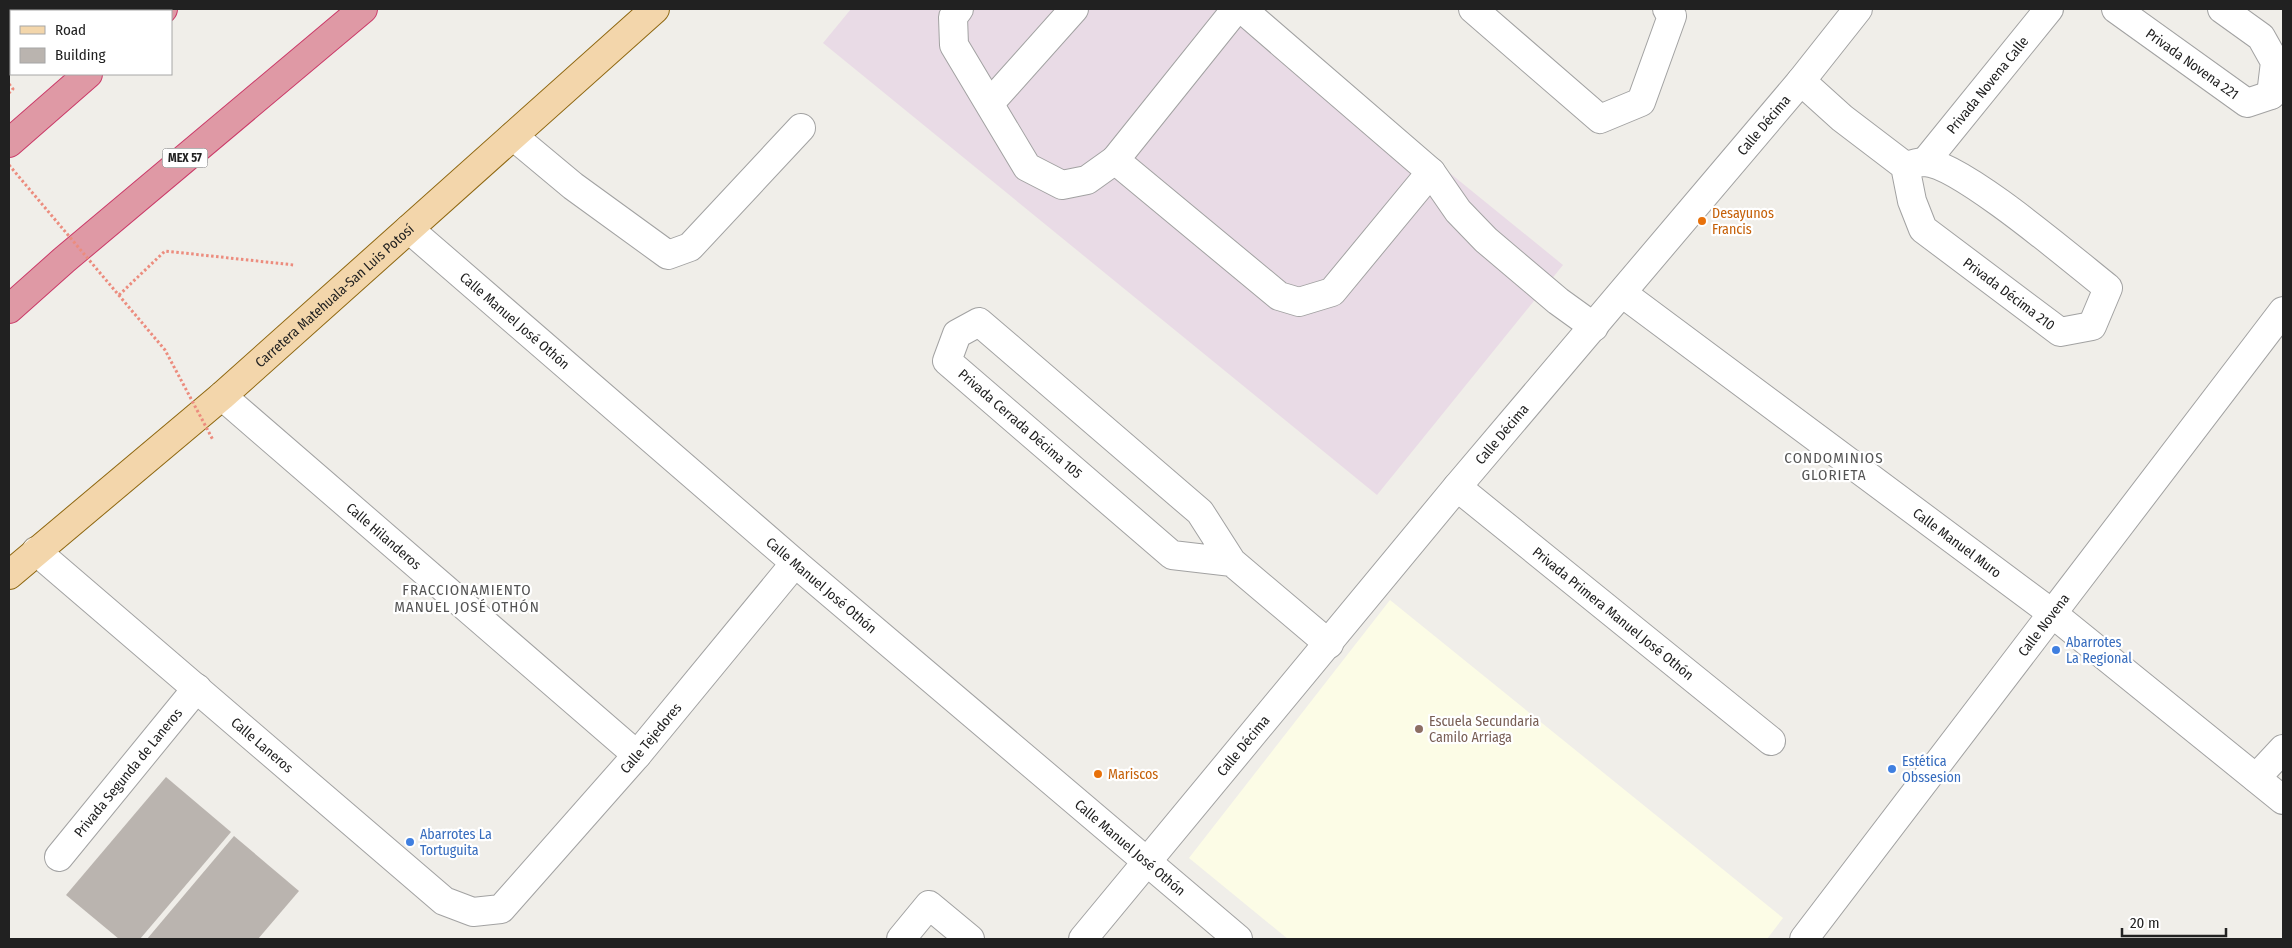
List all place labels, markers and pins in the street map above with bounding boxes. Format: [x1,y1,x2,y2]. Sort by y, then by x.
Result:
place label: Desayunos Francis [1712,205,1774,238]
marker: Desayunos Francis [1696,215,1708,227]
place label: Abarrotes La Regional [2066,634,2132,667]
marker: Abarrotes La Regional [2050,644,2062,656]
place label: Escuela Secundaria Camilo Arriaga [1429,713,1540,746]
marker: Escuela Secundaria Camilo Arriaga [1413,723,1425,735]
place label: Estética Obssesion [1902,753,1961,786]
marker: Estética Obssesion [1886,763,1898,775]
place label: Mariscos [1108,766,1158,783]
marker: Mariscos [1092,768,1104,780]
place label: Abarrotes La Tortuguita [420,826,492,859]
marker: Abarrotes La Tortuguita [404,836,416,848]

